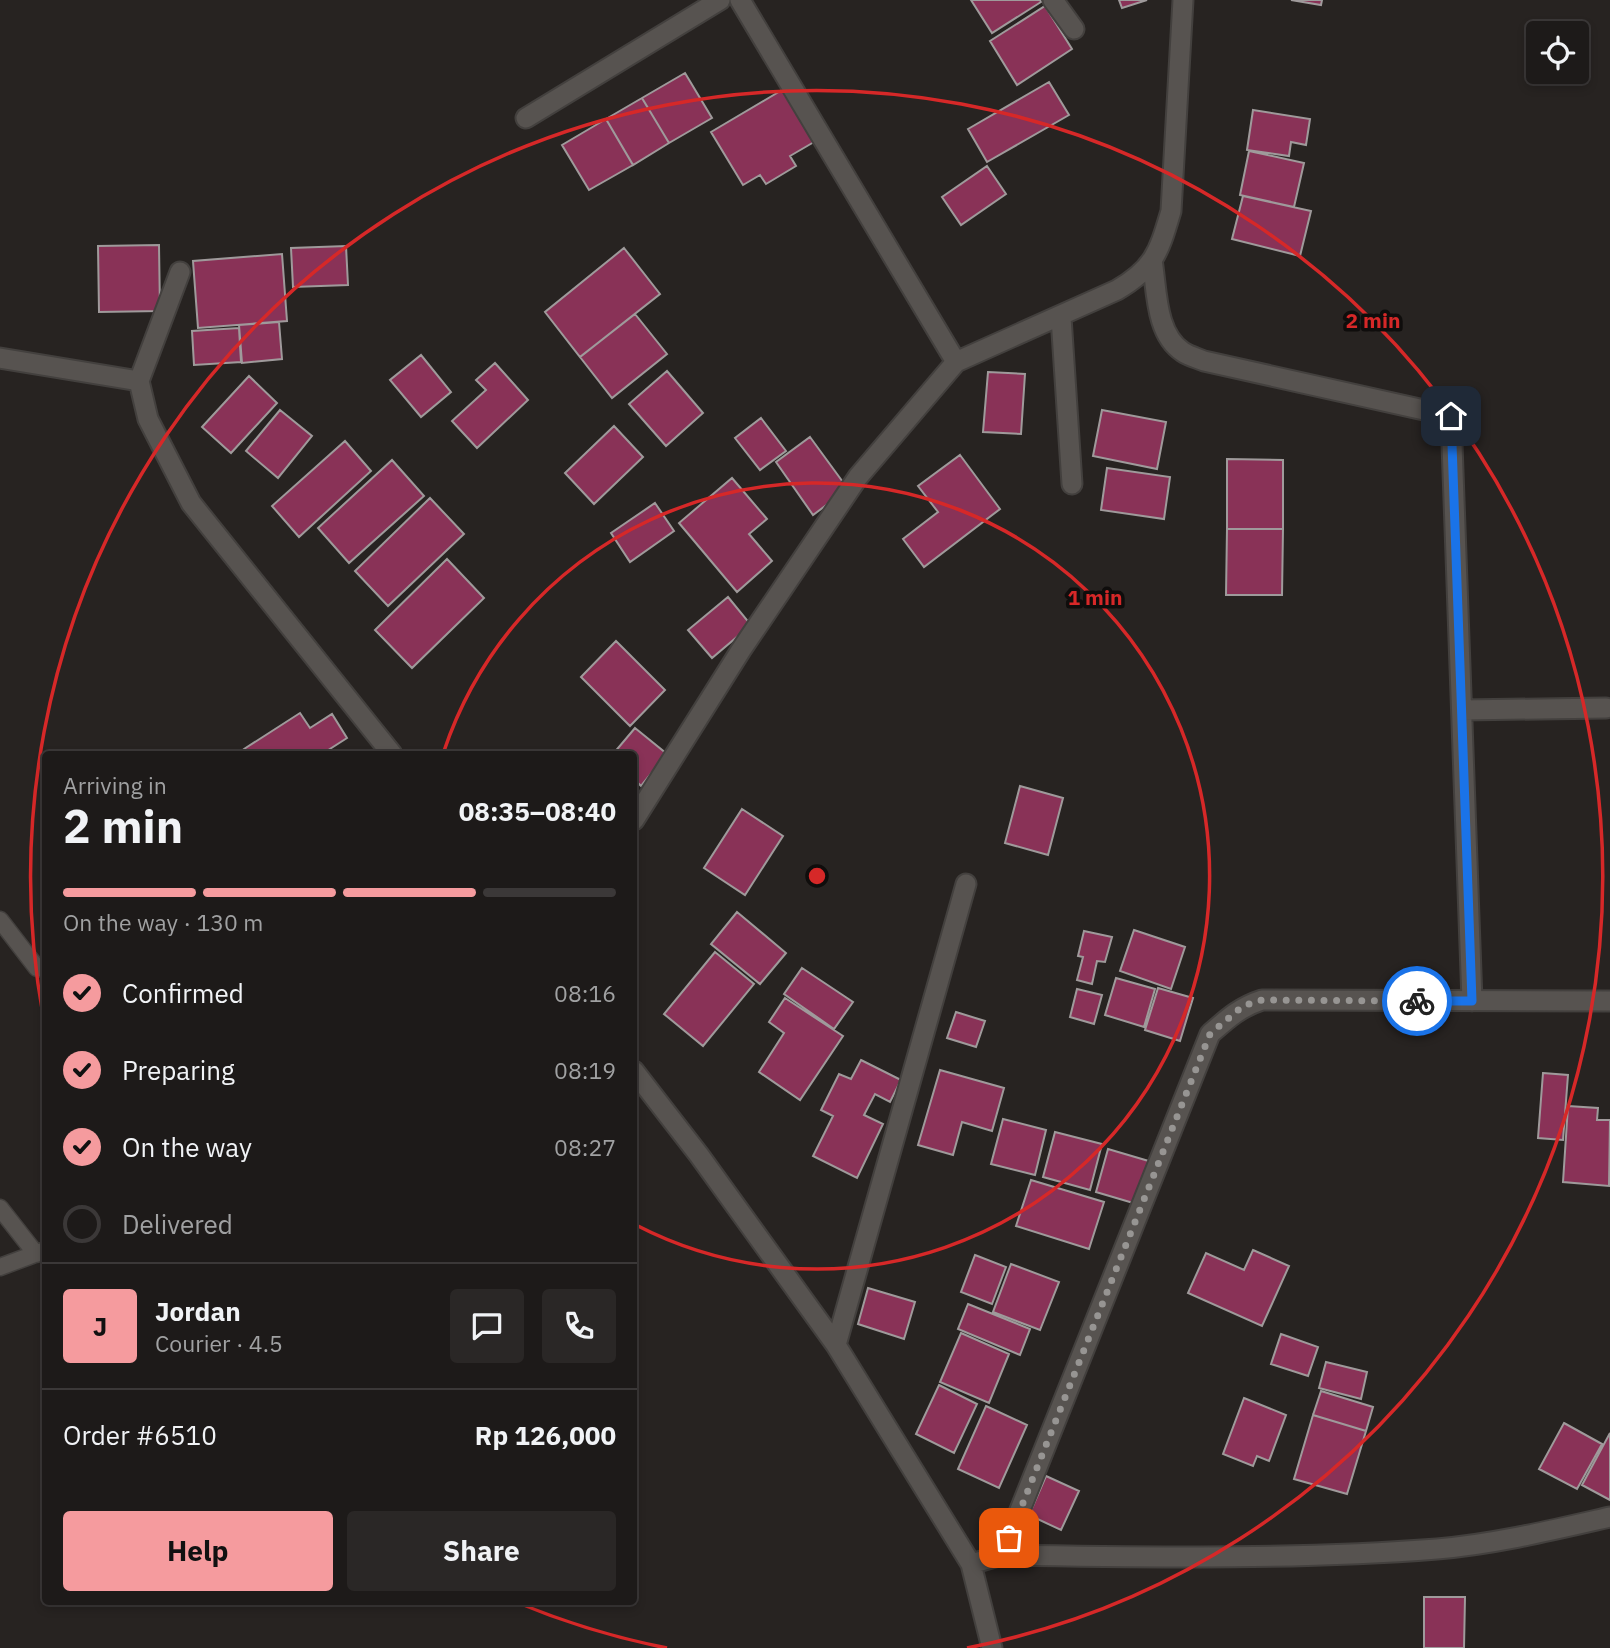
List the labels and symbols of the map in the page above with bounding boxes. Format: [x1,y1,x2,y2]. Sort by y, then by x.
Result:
text: 2 min [1346,306,1400,334]
pin [1421,386,1481,446]
text: 1 min [1068,583,1122,611]
centre of rings [805,864,829,888]
courier [1382,966,1452,1036]
pin [979,1508,1039,1568]

